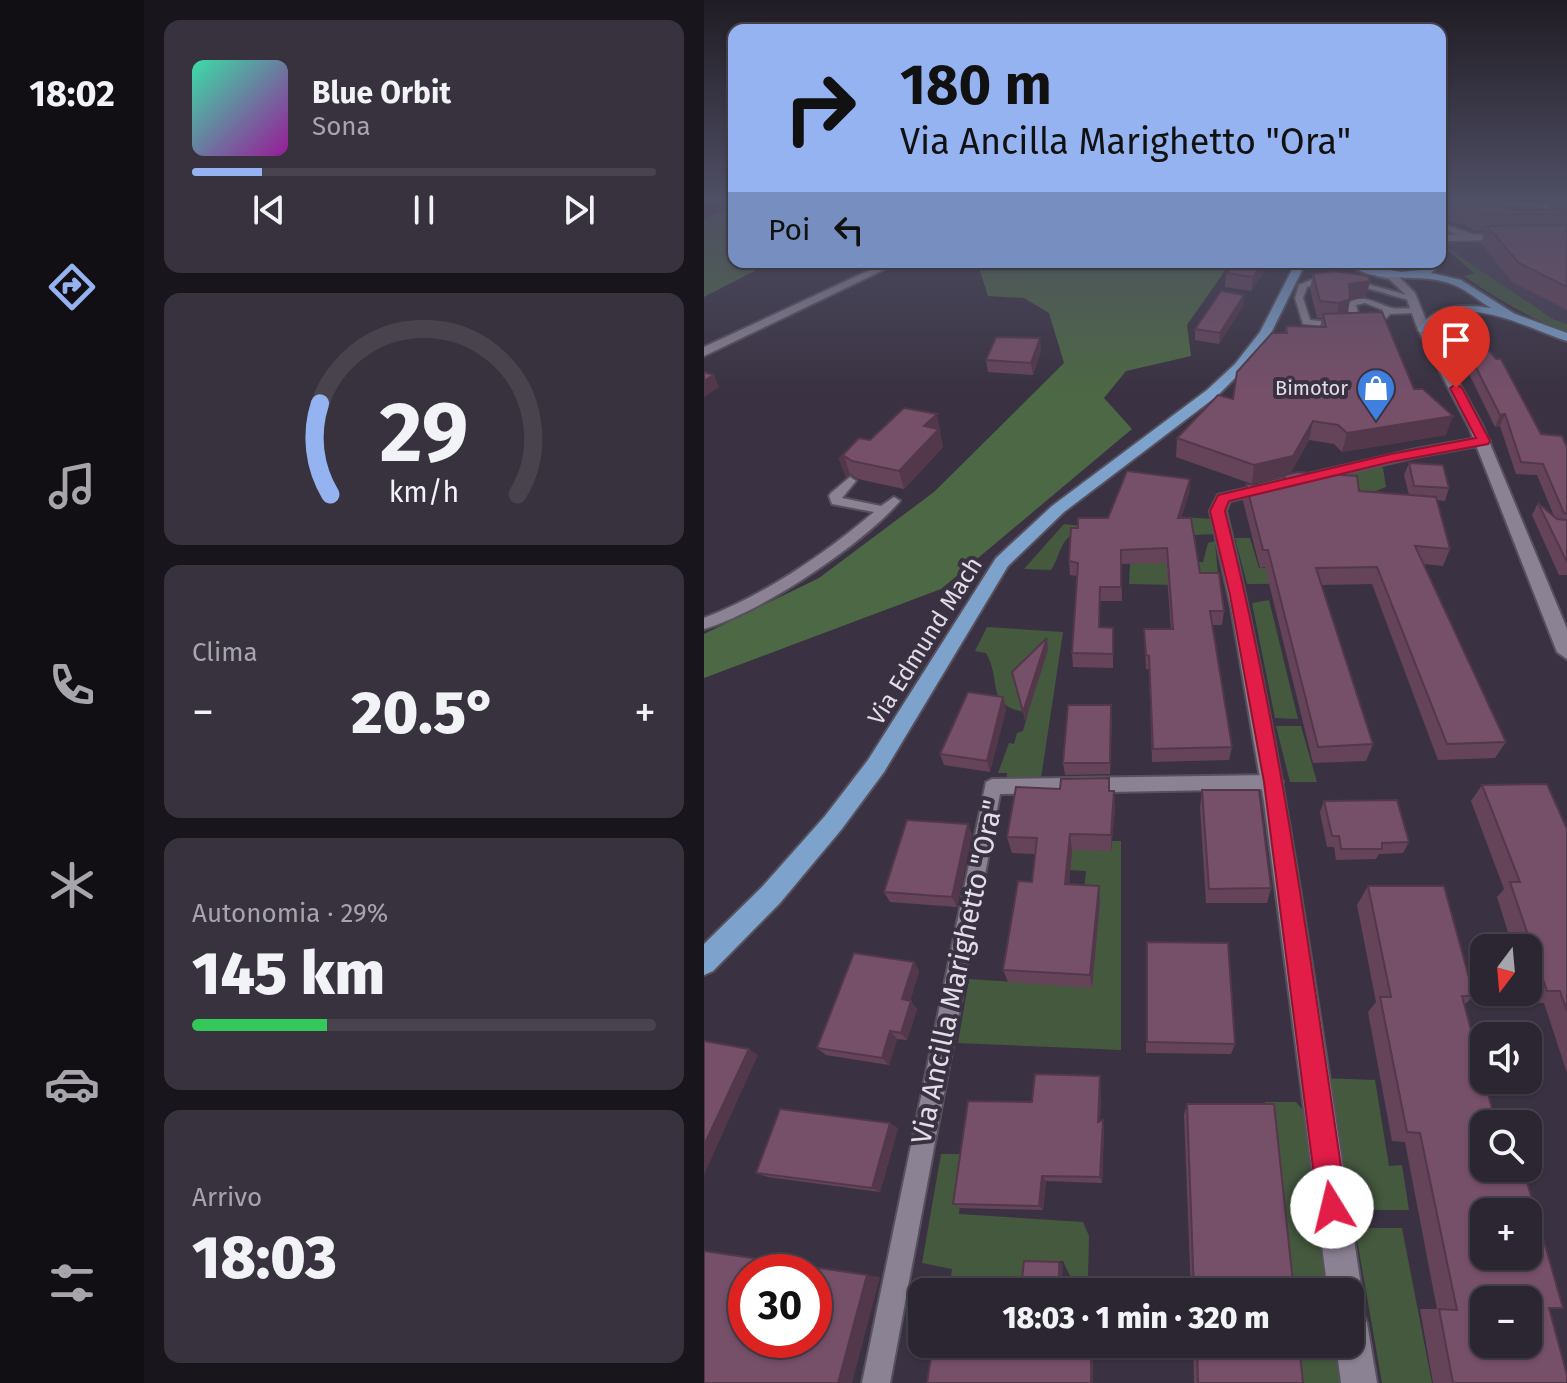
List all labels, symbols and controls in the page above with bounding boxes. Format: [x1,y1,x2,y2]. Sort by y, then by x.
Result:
text: 180 m [900,52,1052,119]
icon: right [768,56,872,160]
text: 18:02 [29,72,115,116]
text: Blue Orbit [312,75,451,111]
text: Sona [312,111,371,142]
text: Via Ancilla Marighetto "Ora" [900,120,1351,164]
icon: previous [247,188,291,232]
icon: pause [402,188,446,232]
icon: next [557,188,601,232]
icon: left [827,208,871,252]
text: Poi [768,212,811,248]
icon: directions [44,259,100,315]
pin [1422,306,1490,388]
icon: arrive [1434,318,1478,362]
shop icon: Bimotor [1355,367,1397,422]
place label: Bimotor [1275,376,1348,400]
text: 29 [380,382,468,482]
icon: music [44,458,100,514]
text: km/h [389,475,459,510]
street label: Via Edmund Mach [862,552,988,730]
text: Clima [192,637,258,668]
icon: phone [44,657,100,713]
text: 20.5° [351,677,497,749]
text: − [192,686,214,739]
text: + [634,686,656,739]
street label: Via Ancilla Marighetto "Ora" [904,797,1010,1147]
icon: climate [44,857,100,913]
text: Autonomia · 29% [192,898,388,929]
north arrow [1470,934,1542,1006]
map controls [1470,934,1542,1358]
text: 145 km [192,938,385,1010]
button: sound [1470,1022,1542,1094]
icon: car [44,1056,100,1112]
button: search [1470,1110,1542,1182]
position arrow [1290,1165,1374,1249]
text: Arrivo [192,1182,262,1213]
button: + [1470,1198,1542,1270]
text: 18:03 [192,1222,337,1294]
speed limit sign: 30 [728,1254,832,1358]
icon: filters [44,1255,100,1311]
button: − [1470,1286,1542,1358]
text: 18:03 · 1 min · 320 m [1002,1300,1270,1336]

